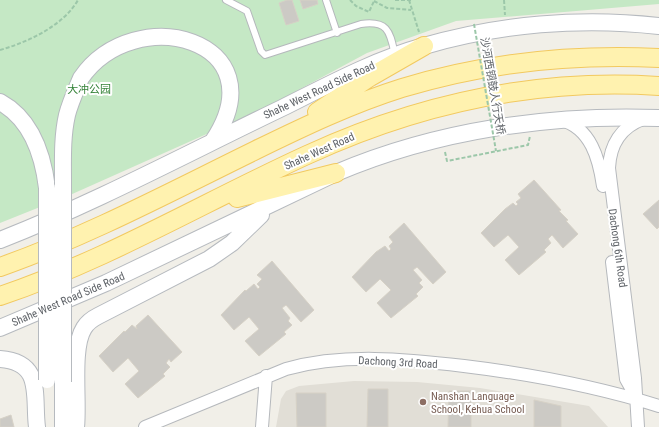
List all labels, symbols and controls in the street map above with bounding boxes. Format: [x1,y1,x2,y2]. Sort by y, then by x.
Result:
street label: 沙河西铜鼓人行天桥 [478,36,508,136]
street label: Shahe West Road Side Road [261,59,377,122]
park label: 大冲公园 [67,83,111,96]
street label: Shahe West Road [282,130,356,173]
street label: Dachong 6th Road [606,208,629,288]
street label: Shahe West Road Side Road [10,270,127,329]
street label: Dachong 3rd Road [358,354,438,371]
place label: Nanshan Language School, Kehua School [431,390,524,416]
marker: Nanshan Language School, Kehua School [418,397,428,407]

